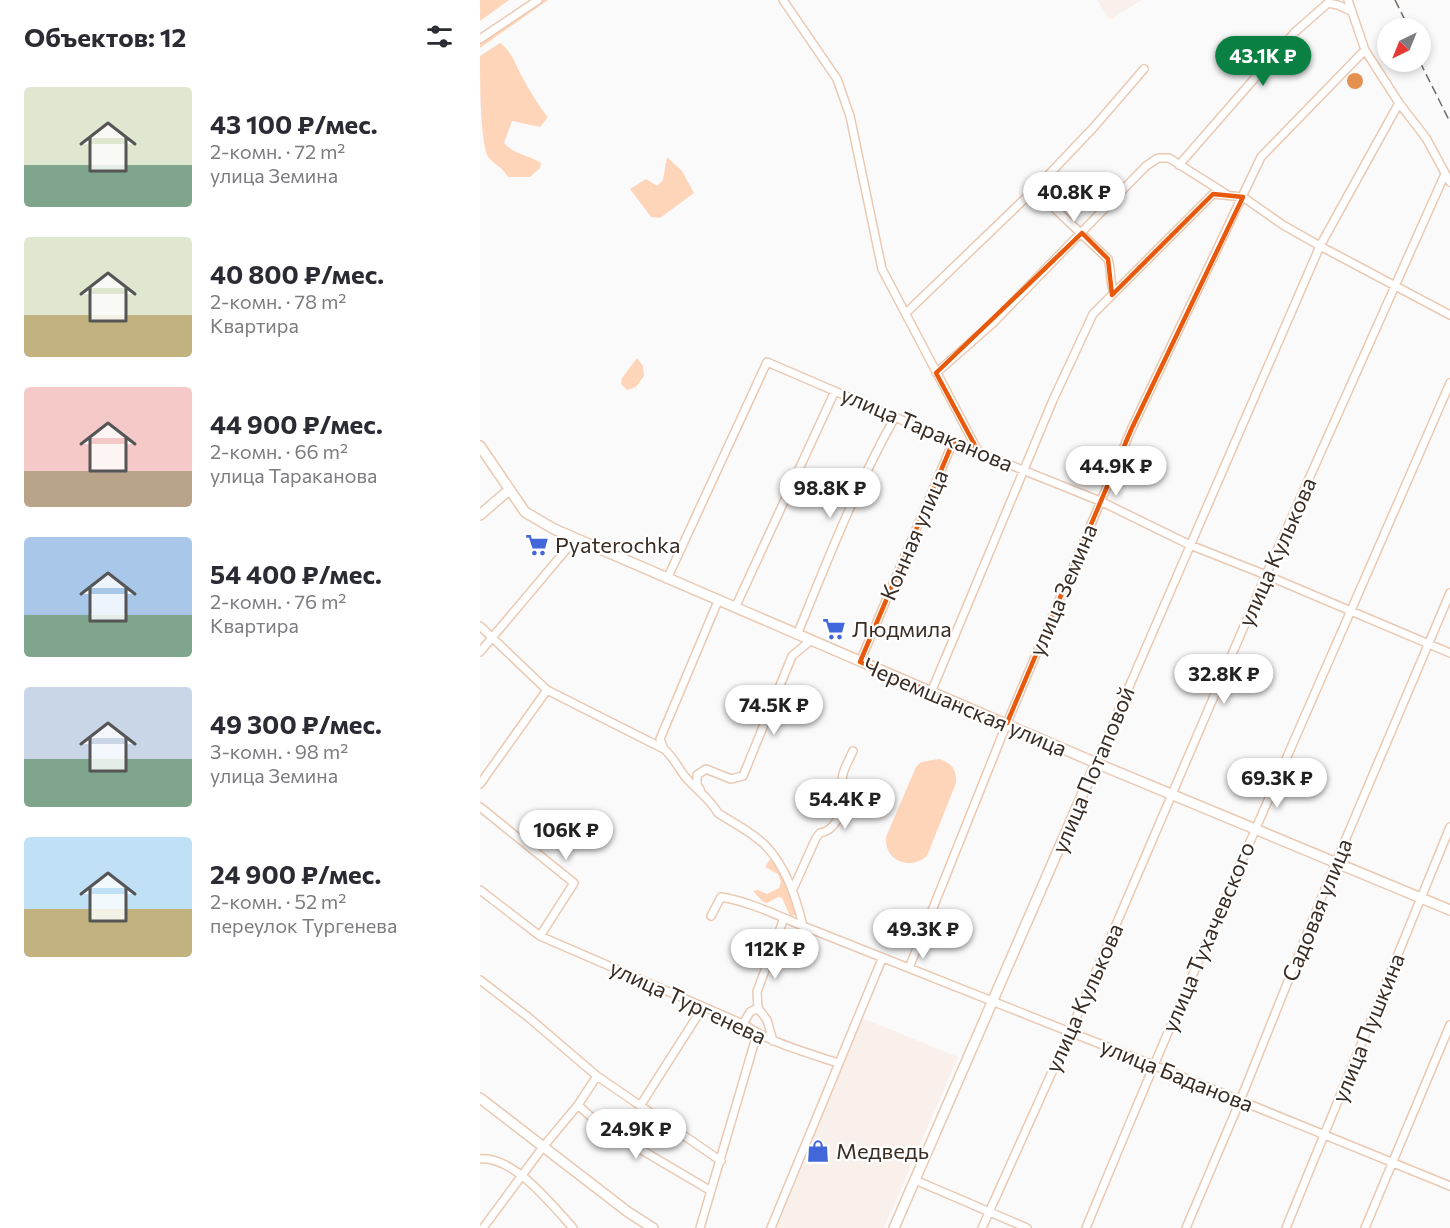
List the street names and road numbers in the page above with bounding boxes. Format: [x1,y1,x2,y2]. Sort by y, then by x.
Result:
street label: улица Тараканова [837,380,1017,477]
street label: Конная улица [874,465,953,604]
street label: улица Кулькова [1232,473,1322,631]
street label: улица Земина [1023,520,1102,660]
street label: Черемшанская улица [859,651,1071,762]
street label: улица Потаповой [1045,682,1140,857]
street label: Садовая улица [1276,835,1357,985]
street label: улица Тухачевского [1155,837,1260,1036]
street label: улица Кулькова [1039,919,1129,1077]
street label: улица Пушкина [1325,949,1410,1106]
street label: улица Тургенева [606,953,771,1050]
street label: улица Баданова [1097,1032,1258,1118]

